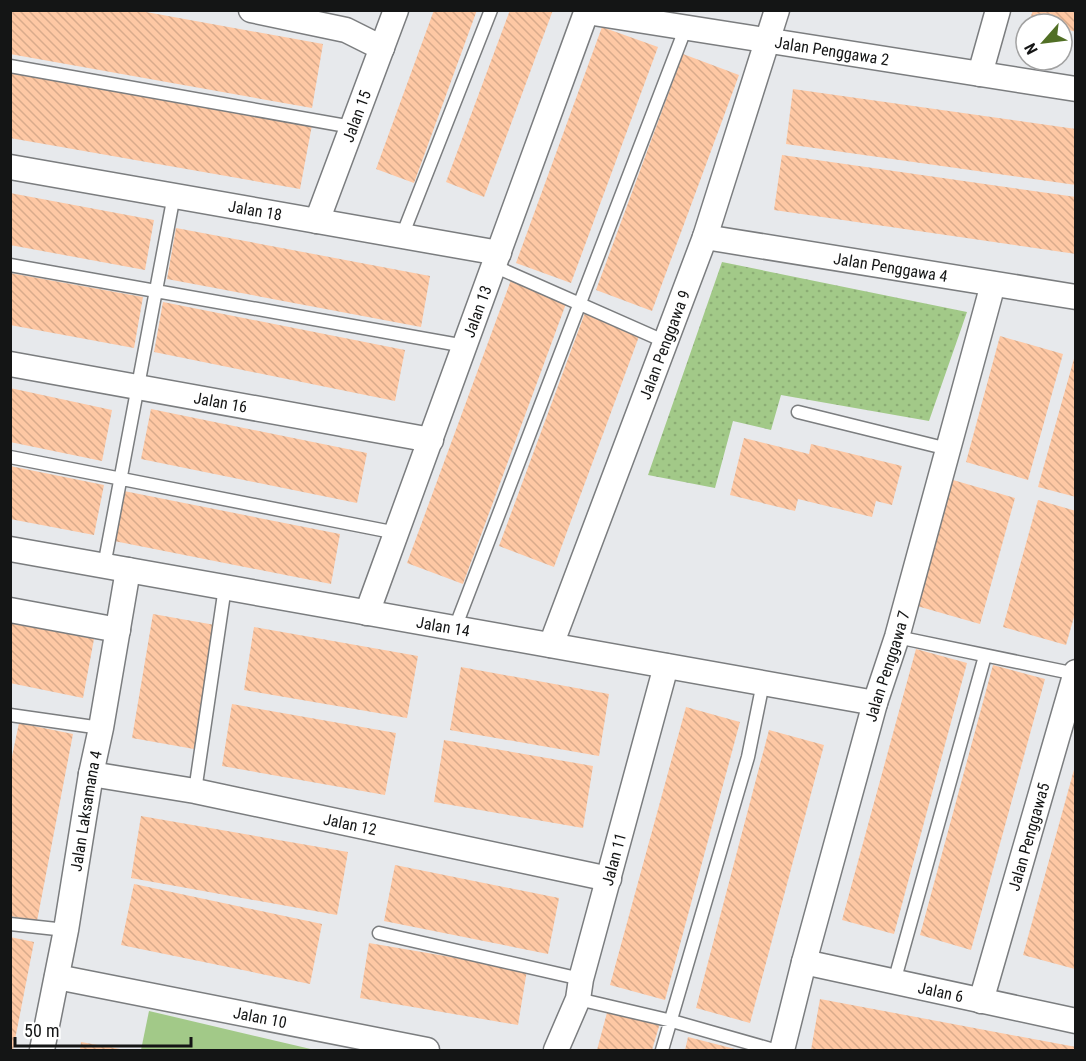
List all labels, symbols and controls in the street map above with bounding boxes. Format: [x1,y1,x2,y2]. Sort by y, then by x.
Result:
north arrow [1014,12,1074,72]
street label: Jalan Penggawa 2 [774,32,890,69]
text: N [1021,40,1042,58]
street label: Jalan 15 [338,87,375,145]
street label: Jalan 18 [227,196,283,224]
street label: Jalan Penggawa 4 [832,248,949,286]
street label: Jalan 13 [459,283,495,340]
street label: Jalan Penggawa 9 [635,287,694,402]
street label: Jalan 16 [192,388,249,416]
street label: Jalan Penggawa 7 [861,609,913,724]
street label: Jalan 14 [415,612,472,640]
street label: Jalan Laksamana 4 [66,749,105,873]
street label: Jalan Penggawa5 [1004,780,1053,893]
street label: Jalan 12 [322,809,379,839]
street label: Jalan 11 [597,831,630,888]
street label: Jalan 6 [916,978,965,1006]
street label: Jalan 10 [232,1003,288,1032]
scale bar [15,1010,190,1048]
text: 50 m [24,1020,59,1041]

